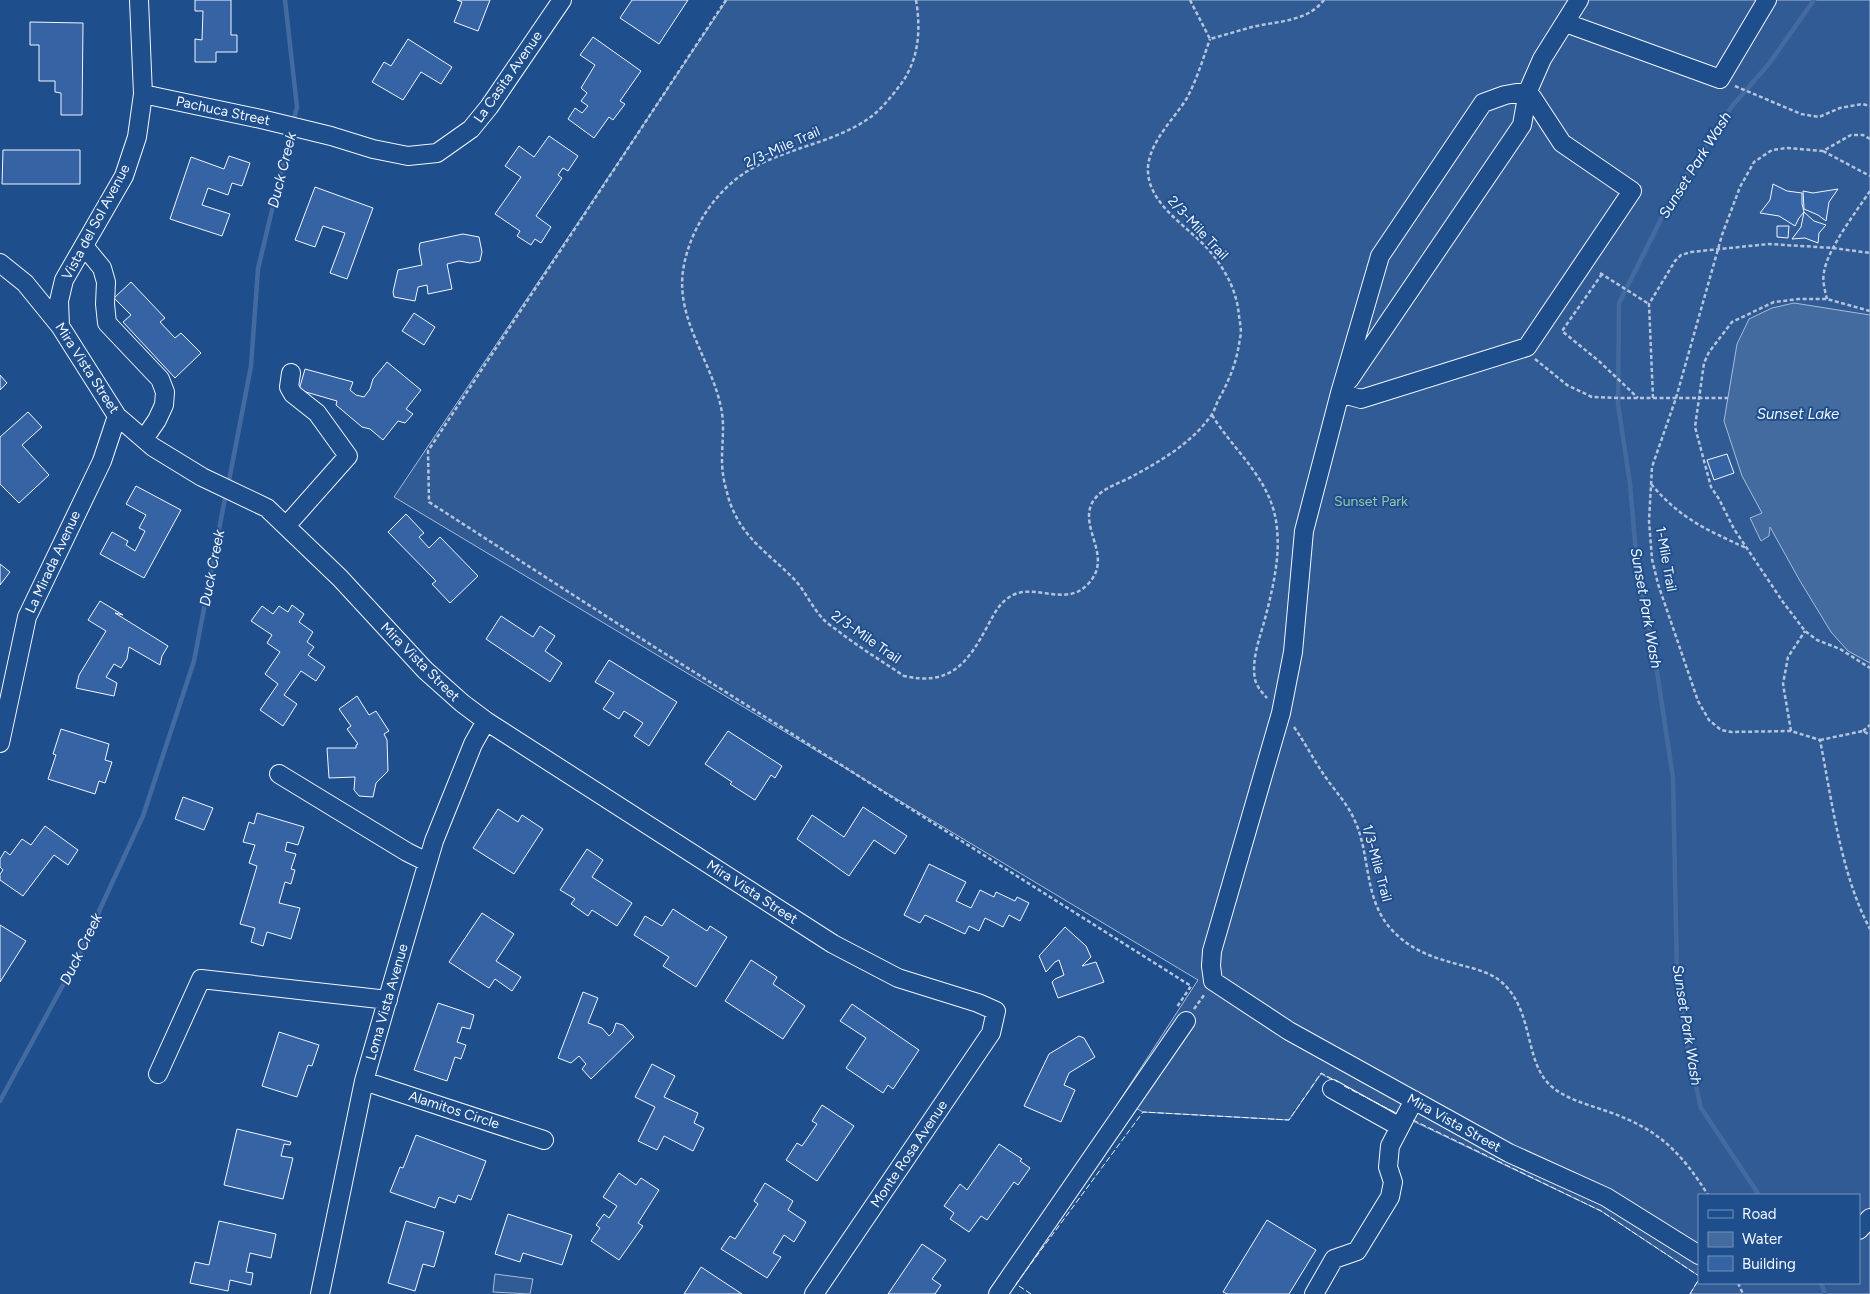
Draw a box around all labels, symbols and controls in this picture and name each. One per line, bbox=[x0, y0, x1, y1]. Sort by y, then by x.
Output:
street label: La Casita Avenue bbox=[470, 28, 546, 126]
street label: Pachuca Street bbox=[174, 93, 272, 129]
water label: Sunset Park Wash bbox=[1655, 108, 1735, 222]
street label: 2/3-Mile Trail bbox=[741, 123, 823, 171]
water label: Duck Creek bbox=[264, 130, 300, 210]
street label: Vista del Sol Avenue bbox=[58, 161, 134, 283]
street label: 2/3-Mile Trail bbox=[1164, 192, 1232, 264]
street label: Mira Vista Street bbox=[51, 319, 123, 417]
water label: Sunset Lake bbox=[1757, 405, 1839, 423]
park label: Sunset Park bbox=[1334, 493, 1408, 510]
street label: La Mirada Avenue bbox=[22, 508, 84, 616]
street label: 1-Mile Trail bbox=[1652, 525, 1680, 593]
water label: Duck Creek bbox=[196, 528, 228, 608]
water label: Sunset Park Wash bbox=[1627, 546, 1665, 670]
street label: 2/3-Mile Trail bbox=[828, 607, 904, 667]
street label: Mira Vista Street bbox=[377, 619, 463, 705]
street label: 1/3-Mile Trail bbox=[1359, 823, 1395, 903]
street label: Mira Vista Street bbox=[703, 856, 801, 928]
water label: Duck Creek bbox=[56, 910, 106, 988]
street label: Loma Vista Avenue bbox=[362, 941, 412, 1062]
water label: Sunset Park Wash bbox=[1669, 963, 1705, 1087]
street label: Alamitos Circle bbox=[406, 1087, 502, 1133]
street label: Mira Vista Street bbox=[1404, 1090, 1504, 1156]
street label: Monte Rosa Avenue bbox=[867, 1097, 951, 1211]
legend bbox=[1698, 1194, 1860, 1284]
text: Road bbox=[1742, 1205, 1777, 1223]
text: Water bbox=[1742, 1230, 1782, 1248]
text: Building bbox=[1742, 1255, 1796, 1273]

